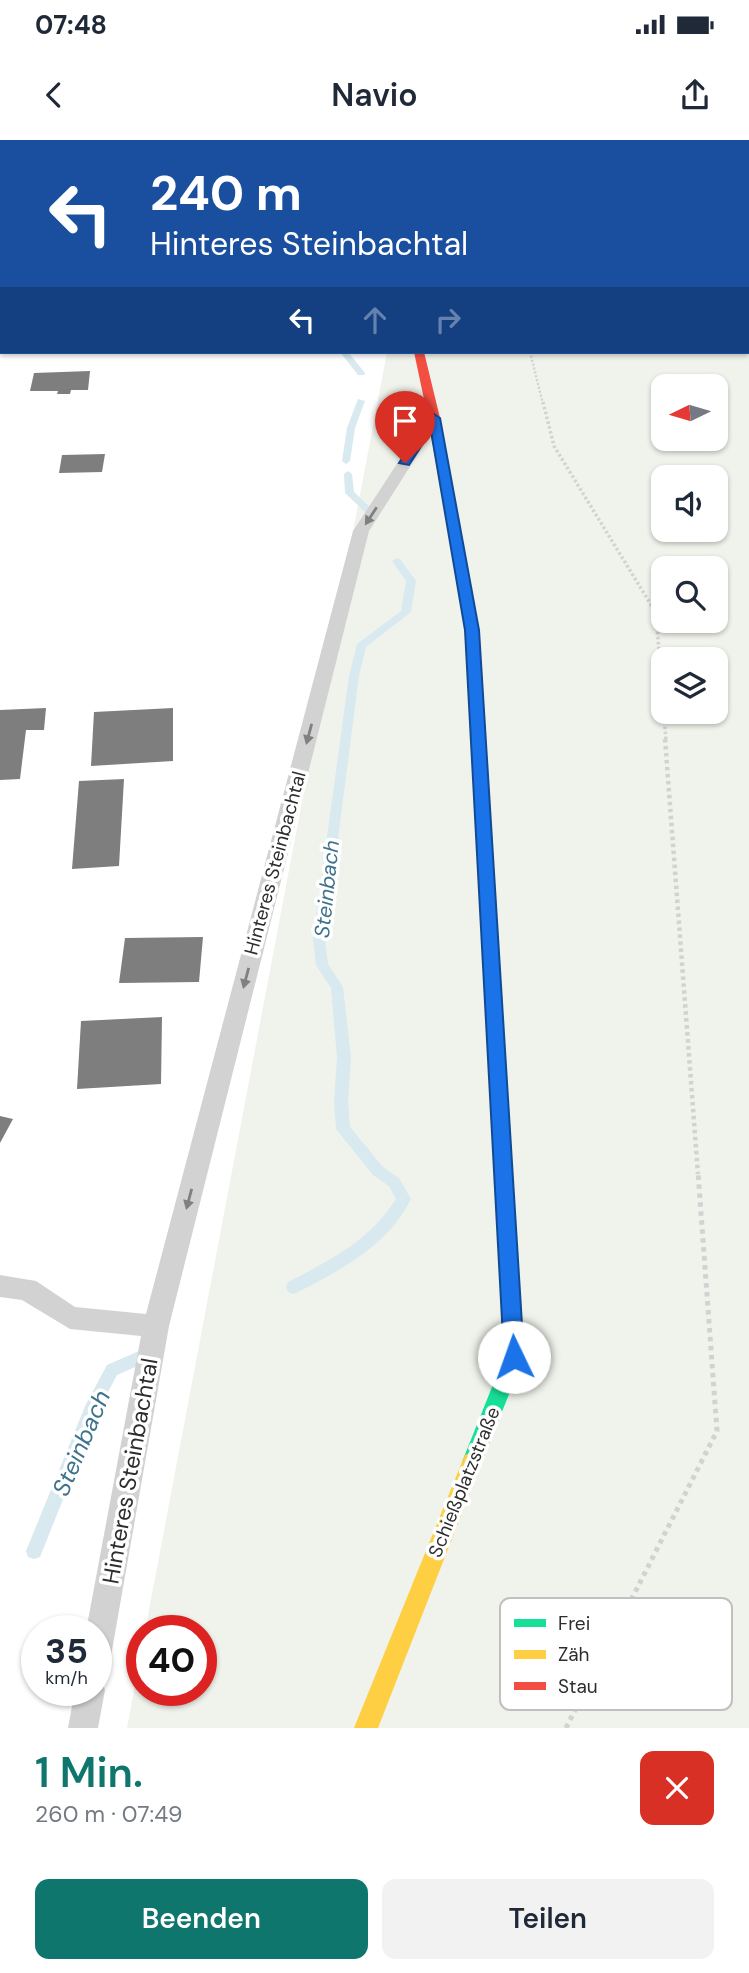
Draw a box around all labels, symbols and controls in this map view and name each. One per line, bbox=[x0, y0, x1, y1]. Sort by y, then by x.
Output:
text: 07:48 bbox=[35, 8, 107, 42]
text: Navio bbox=[331, 74, 418, 116]
icon: back bbox=[35, 76, 73, 114]
icon: share bbox=[676, 76, 714, 114]
text: 240 m bbox=[150, 161, 302, 225]
icon: left bbox=[35, 168, 126, 259]
text: Hinteres Steinbachtal bbox=[150, 223, 468, 265]
icon: left bbox=[283, 301, 321, 339]
icon: ahead bbox=[356, 301, 394, 339]
icon: right bbox=[429, 301, 467, 339]
north arrow bbox=[651, 374, 728, 452]
map controls bbox=[651, 374, 728, 724]
pin bbox=[375, 391, 435, 463]
icon: arrive bbox=[386, 402, 424, 440]
button: sound bbox=[651, 465, 728, 542]
one-way arrow bbox=[364, 507, 377, 526]
button: search bbox=[651, 556, 728, 633]
button: layers bbox=[651, 647, 728, 724]
one-way arrow bbox=[303, 723, 314, 745]
street label: Hinteres Steinbachtal bbox=[238, 769, 312, 957]
water label: Steinbach bbox=[308, 839, 346, 939]
one-way arrow bbox=[240, 967, 251, 989]
one-way arrow bbox=[183, 1188, 194, 1210]
position arrow bbox=[477, 1320, 551, 1394]
street label: Hinteres Steinbachtal bbox=[95, 1356, 165, 1586]
water label: Steinbach bbox=[45, 1385, 117, 1501]
street label: Schießplatzstraße bbox=[422, 1403, 506, 1561]
legend bbox=[500, 1598, 732, 1710]
text: Frei bbox=[558, 1611, 590, 1636]
speed limit sign: 40 bbox=[126, 1615, 217, 1706]
text: 35 bbox=[45, 1628, 88, 1674]
text: Zäh bbox=[558, 1642, 590, 1667]
text: km/h bbox=[45, 1666, 88, 1690]
text: Stau bbox=[558, 1674, 598, 1699]
text: 1 Min. bbox=[35, 1745, 143, 1800]
button: close bbox=[640, 1751, 714, 1825]
text: 260 m · 07:49 bbox=[35, 1799, 183, 1829]
button: Beenden bbox=[35, 1879, 368, 1959]
button: Teilen bbox=[382, 1879, 714, 1959]

